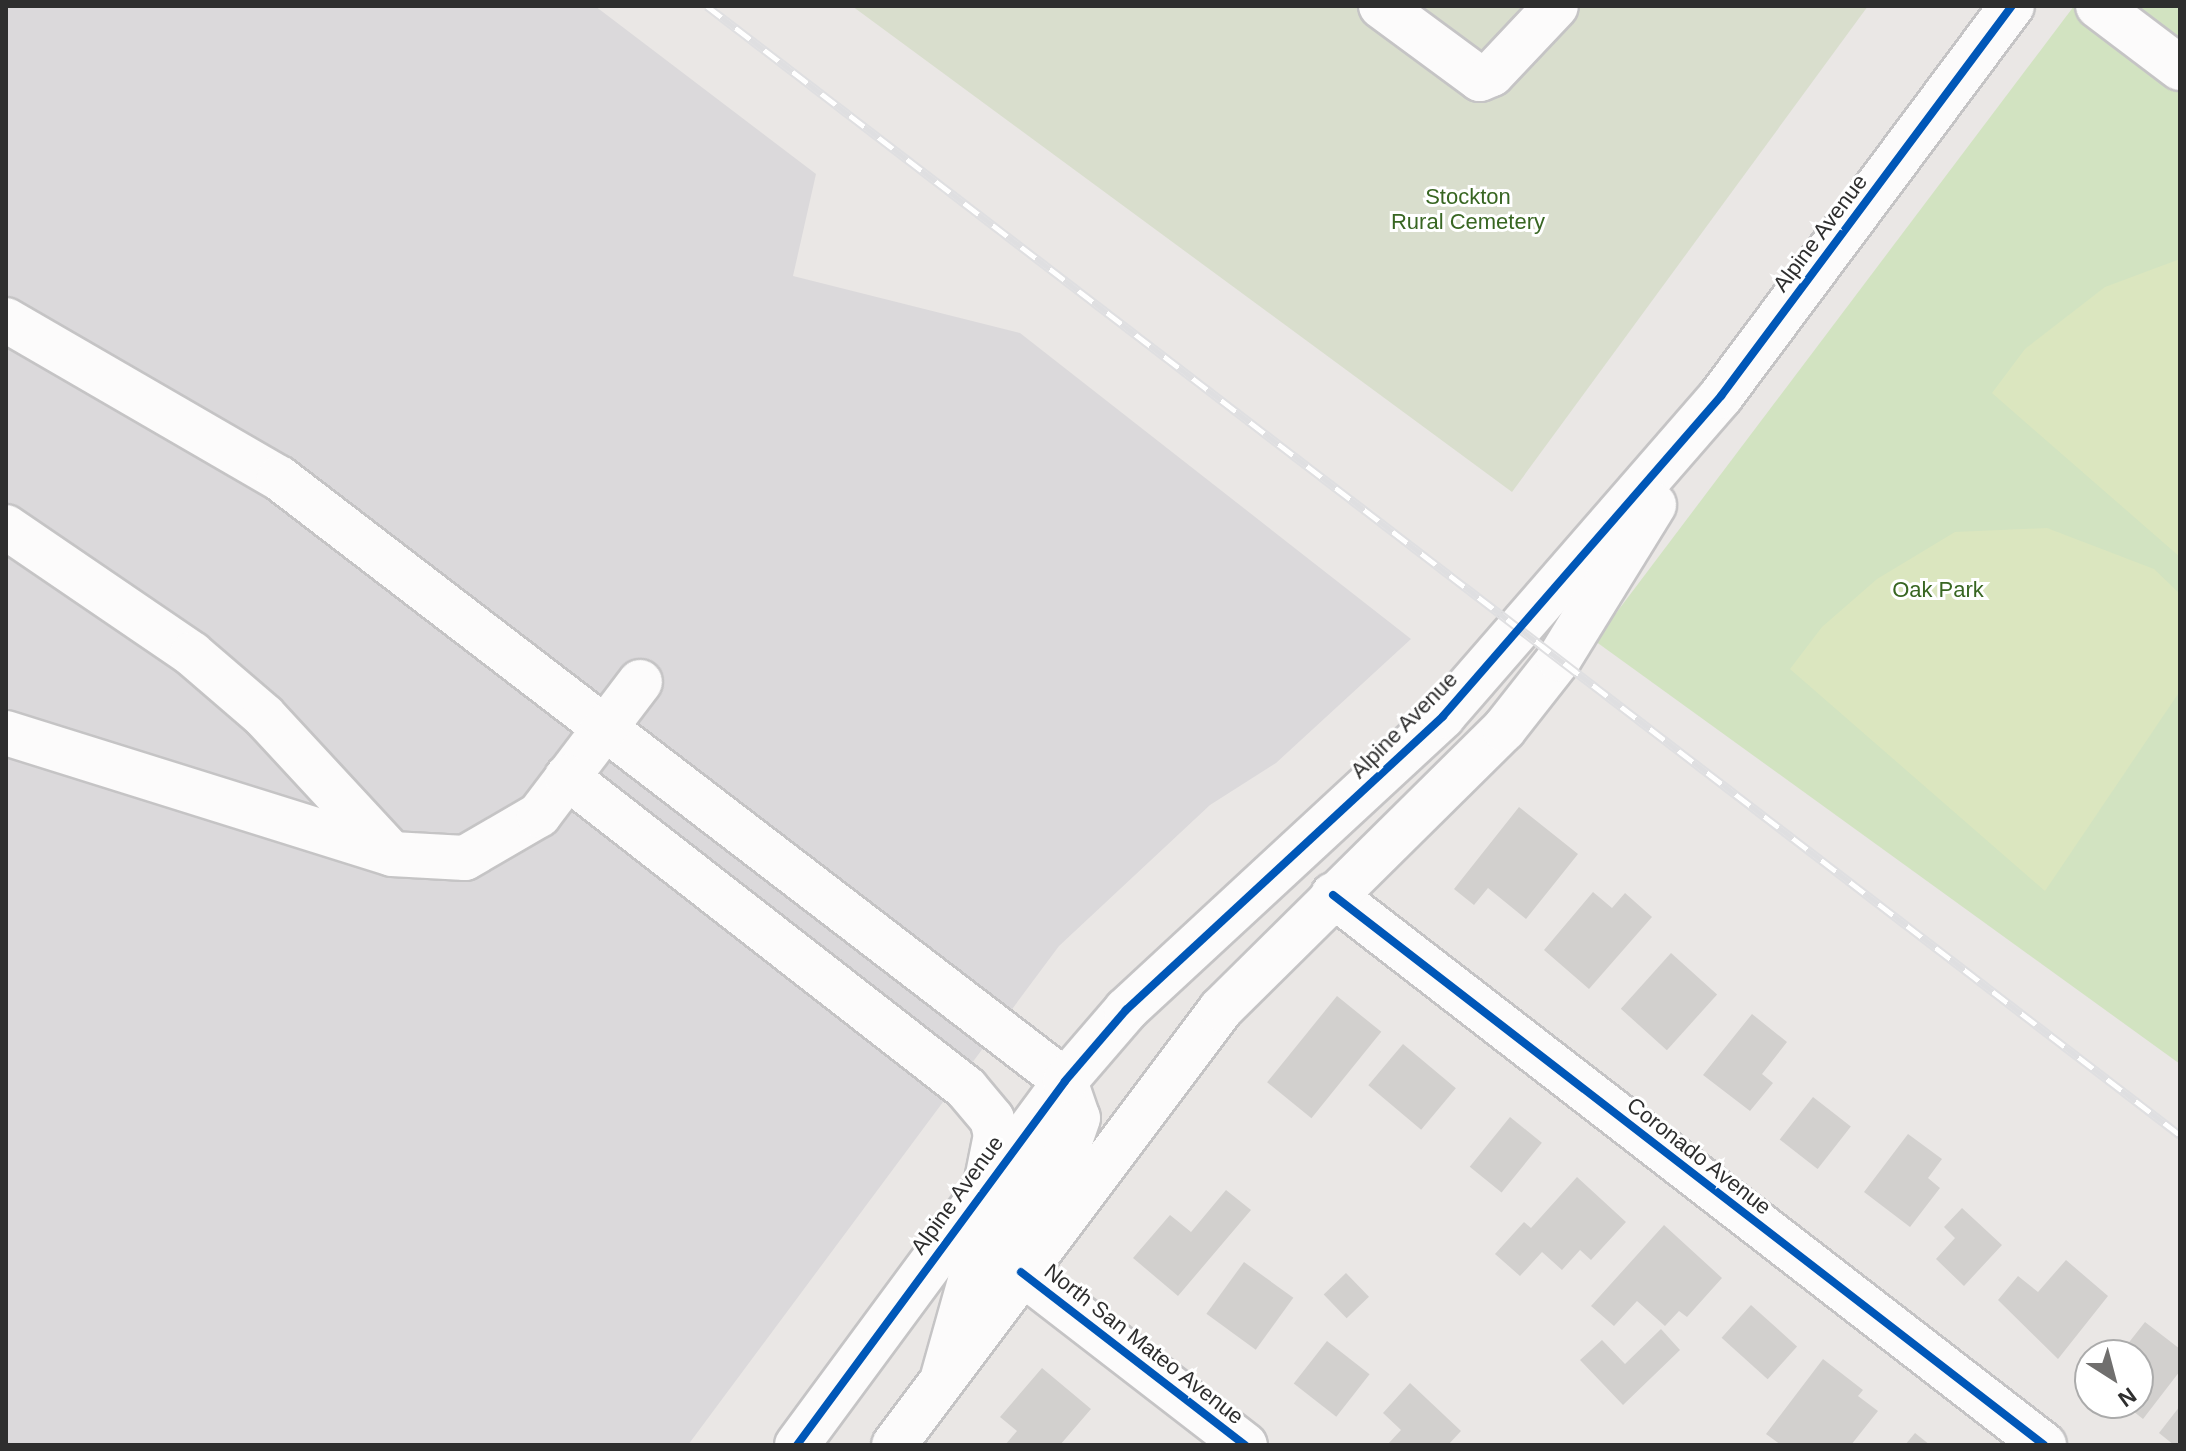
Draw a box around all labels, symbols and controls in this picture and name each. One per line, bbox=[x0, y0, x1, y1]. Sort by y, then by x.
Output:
street label: Alpine Avenue bbox=[1767, 169, 1873, 297]
park label: Stockton Rural Cemetery bbox=[1391, 183, 1545, 234]
park label: Oak Park bbox=[1892, 577, 1984, 603]
street label: Alpine Avenue bbox=[1345, 666, 1463, 784]
street label: Coronado Avenue bbox=[1621, 1091, 1777, 1221]
street label: Alpine Avenue bbox=[905, 1130, 1009, 1260]
street label: North San Mateo Avenue bbox=[1039, 1258, 1249, 1430]
north arrow bbox=[2074, 1339, 2154, 1419]
text: N bbox=[2113, 1382, 2141, 1412]

